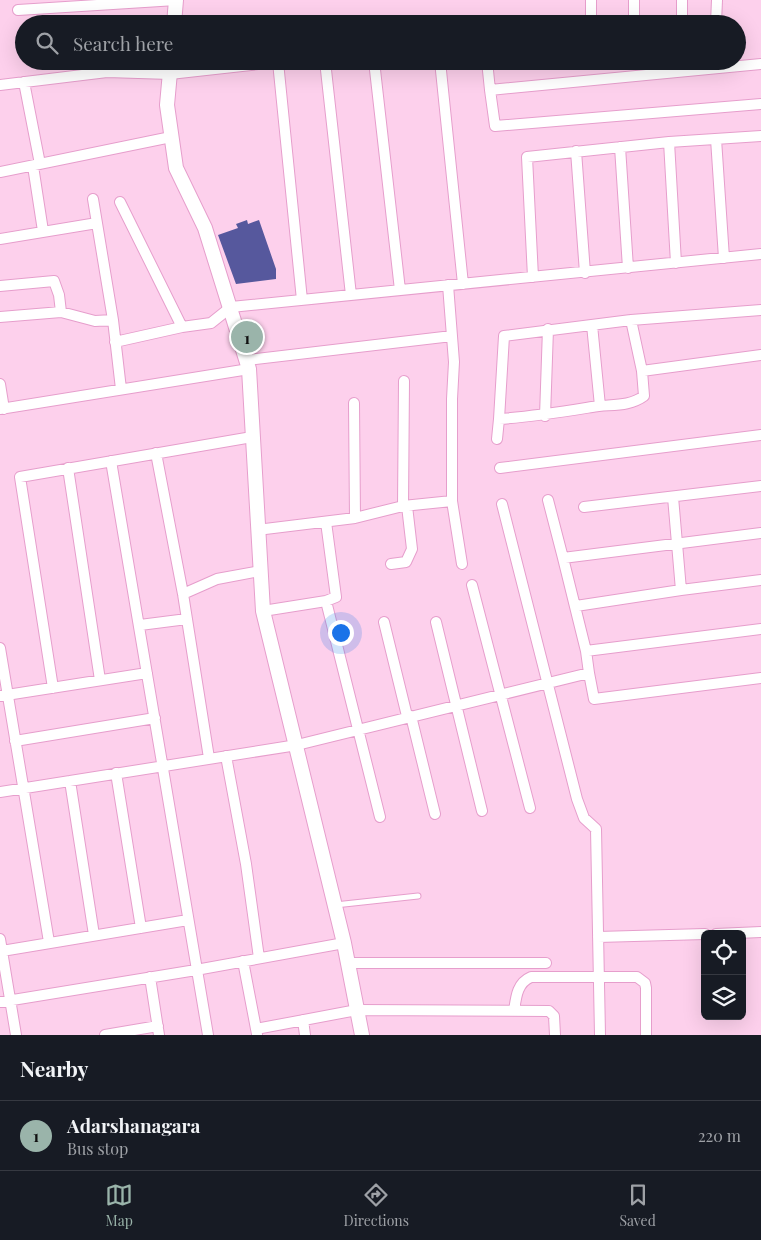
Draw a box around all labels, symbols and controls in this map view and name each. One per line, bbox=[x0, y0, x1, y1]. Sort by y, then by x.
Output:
search box bbox=[15, 15, 746, 70]
icon: search bbox=[33, 29, 61, 57]
text: Search here bbox=[73, 30, 173, 56]
pin: 1 bbox=[231, 318, 263, 356]
your location bbox=[328, 620, 354, 646]
map controls bbox=[701, 930, 746, 1020]
button: locate bbox=[701, 930, 746, 975]
button: layers bbox=[701, 975, 746, 1020]
text: Nearby bbox=[20, 1054, 89, 1082]
text: Adarshanagara bbox=[67, 1112, 200, 1138]
text: 1 bbox=[33, 1125, 39, 1146]
text: 220 m bbox=[698, 1125, 741, 1146]
text: Bus stop bbox=[67, 1138, 128, 1159]
tab: Map bbox=[105, 1181, 133, 1230]
tab: Directions bbox=[344, 1181, 409, 1230]
tab: Saved bbox=[619, 1181, 656, 1230]

